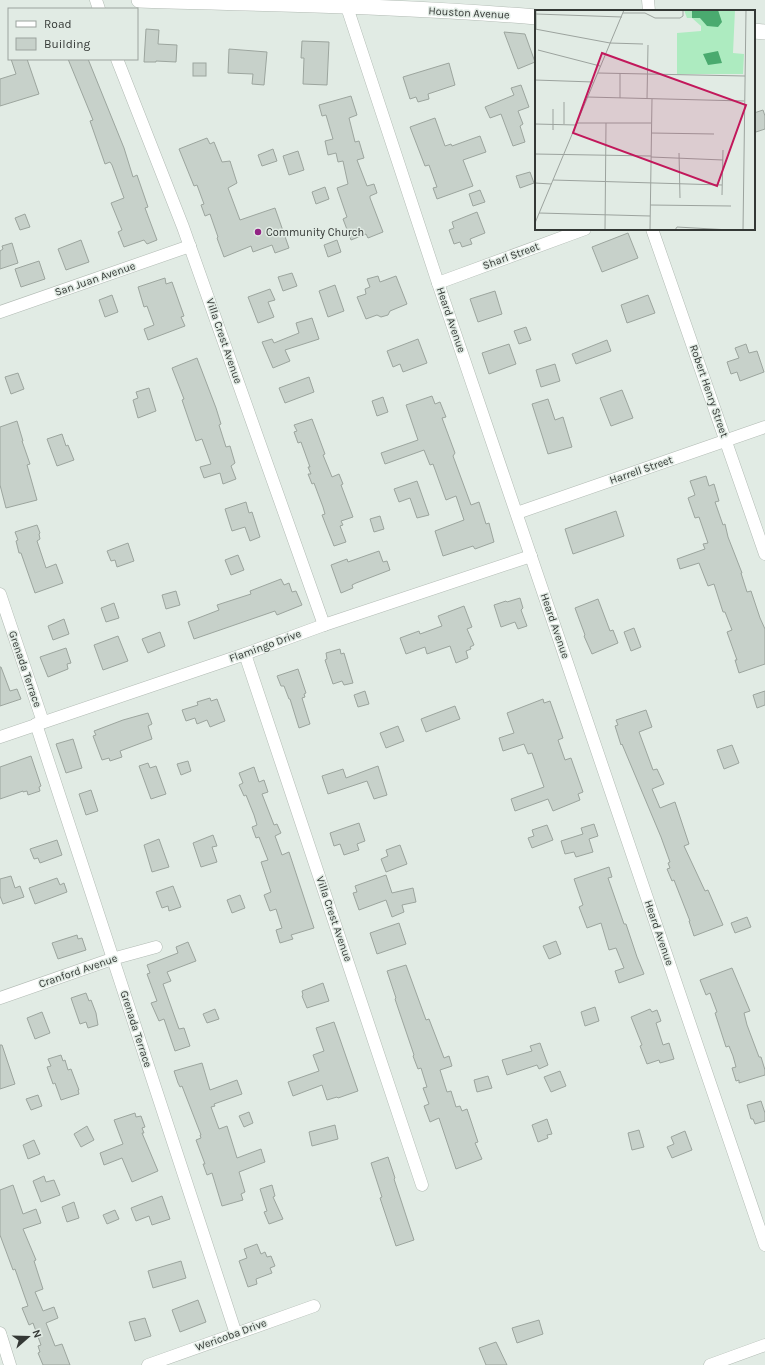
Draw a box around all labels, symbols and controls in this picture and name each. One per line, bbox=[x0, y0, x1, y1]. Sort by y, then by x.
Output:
street label: Houston Avenue bbox=[428, 4, 510, 22]
legend bbox=[8, 8, 138, 60]
inset map bbox=[535, 10, 755, 230]
text: Road bbox=[44, 17, 72, 31]
text: Building bbox=[44, 37, 91, 51]
place label: Community Church bbox=[266, 226, 364, 239]
marker: Community Church bbox=[253, 227, 263, 237]
street label: Sharl Street bbox=[481, 240, 541, 272]
street label: San Juan Avenue bbox=[53, 259, 137, 299]
street label: Heard Avenue bbox=[434, 286, 468, 355]
street label: Villa Crest Avenue bbox=[203, 297, 245, 386]
street label: Robert Henry Street bbox=[687, 343, 731, 439]
street label: Harrell Street bbox=[608, 453, 674, 487]
street label: Heard Avenue bbox=[538, 592, 572, 661]
street label: Flamingo Drive bbox=[227, 627, 303, 665]
street label: Grenada Terrace bbox=[6, 629, 44, 709]
street label: Villa Crest Avenue bbox=[313, 875, 355, 964]
street label: Heard Avenue bbox=[642, 899, 676, 968]
street label: Cranford Avenue bbox=[37, 951, 119, 991]
street label: Grenada Terrace bbox=[117, 989, 155, 1069]
street label: Wericoba Drive bbox=[194, 1316, 269, 1354]
north arrow bbox=[8, 1317, 48, 1357]
text: N bbox=[29, 1328, 44, 1340]

